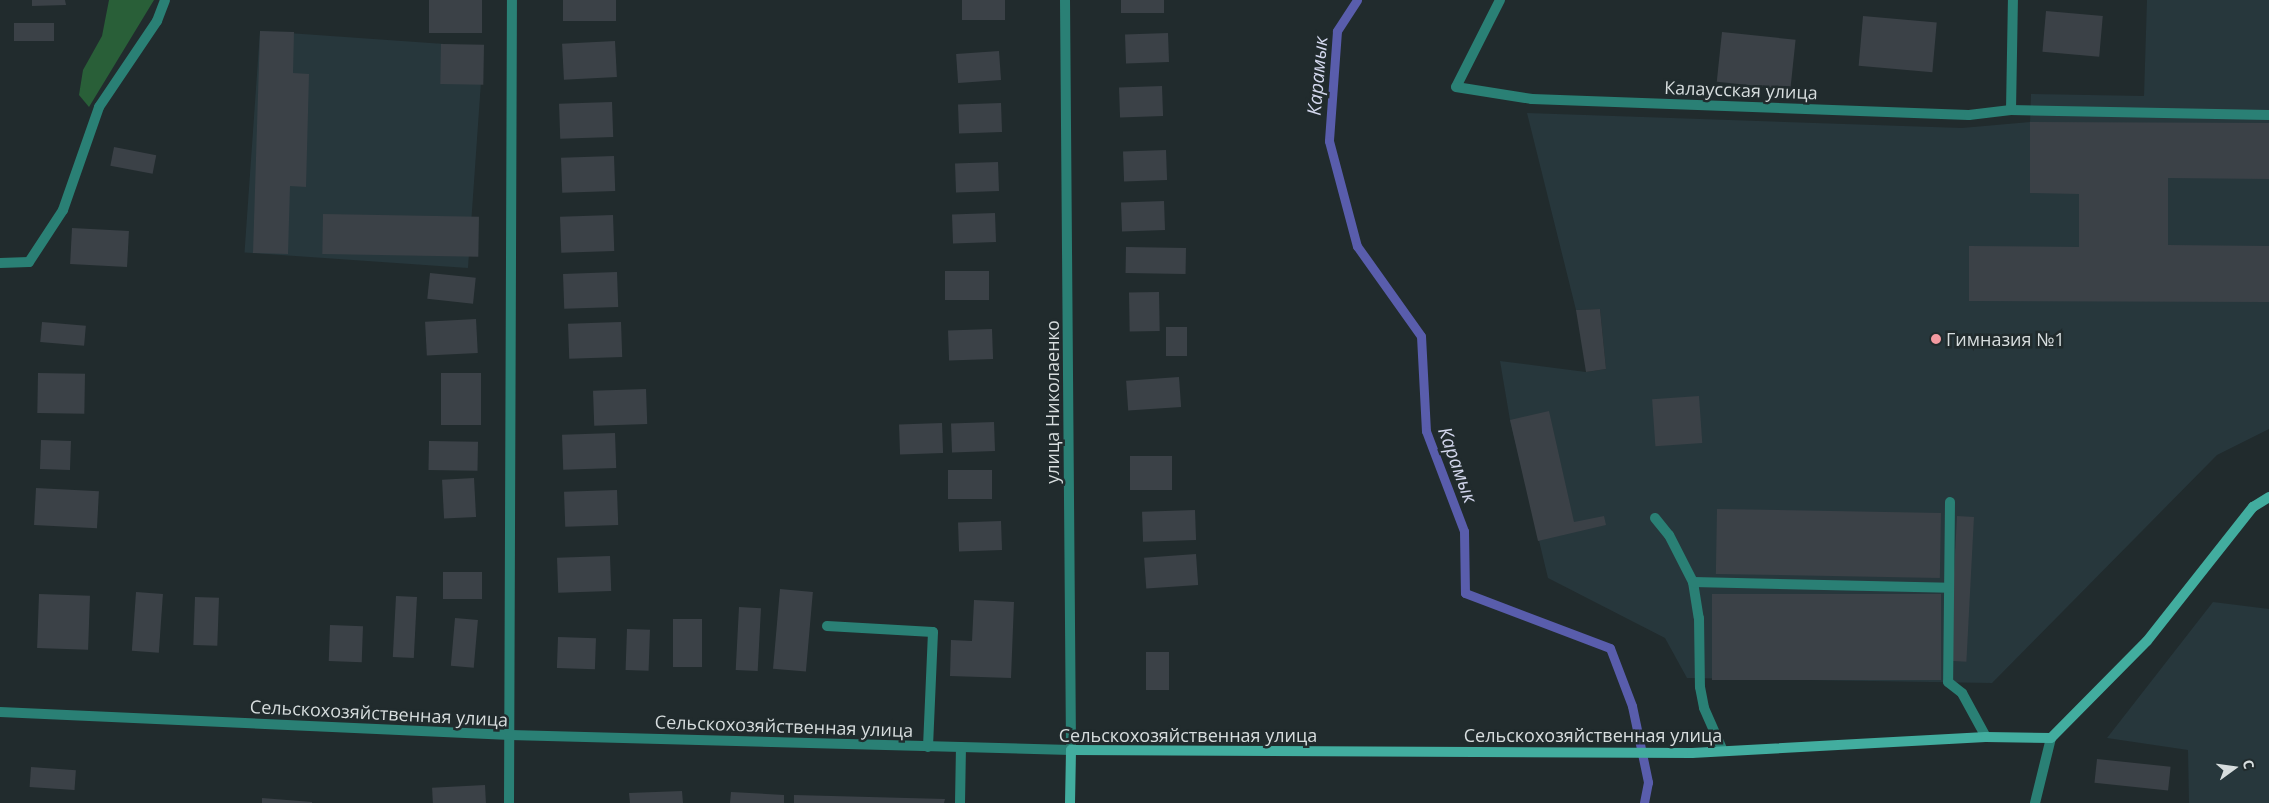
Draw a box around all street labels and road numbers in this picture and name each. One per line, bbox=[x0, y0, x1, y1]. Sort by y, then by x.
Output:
street label: Калаусская улица bbox=[1664, 77, 1818, 103]
street label: улица Николаенко bbox=[1041, 320, 1063, 484]
street label: Сельскохозяйственная улица bbox=[249, 695, 509, 731]
street label: Сельскохозяйственная улица bbox=[654, 711, 914, 741]
street label: Сельскохозяйственная улица bbox=[1059, 724, 1317, 746]
street label: Сельскохозяйственная улица bbox=[1464, 724, 1722, 746]

